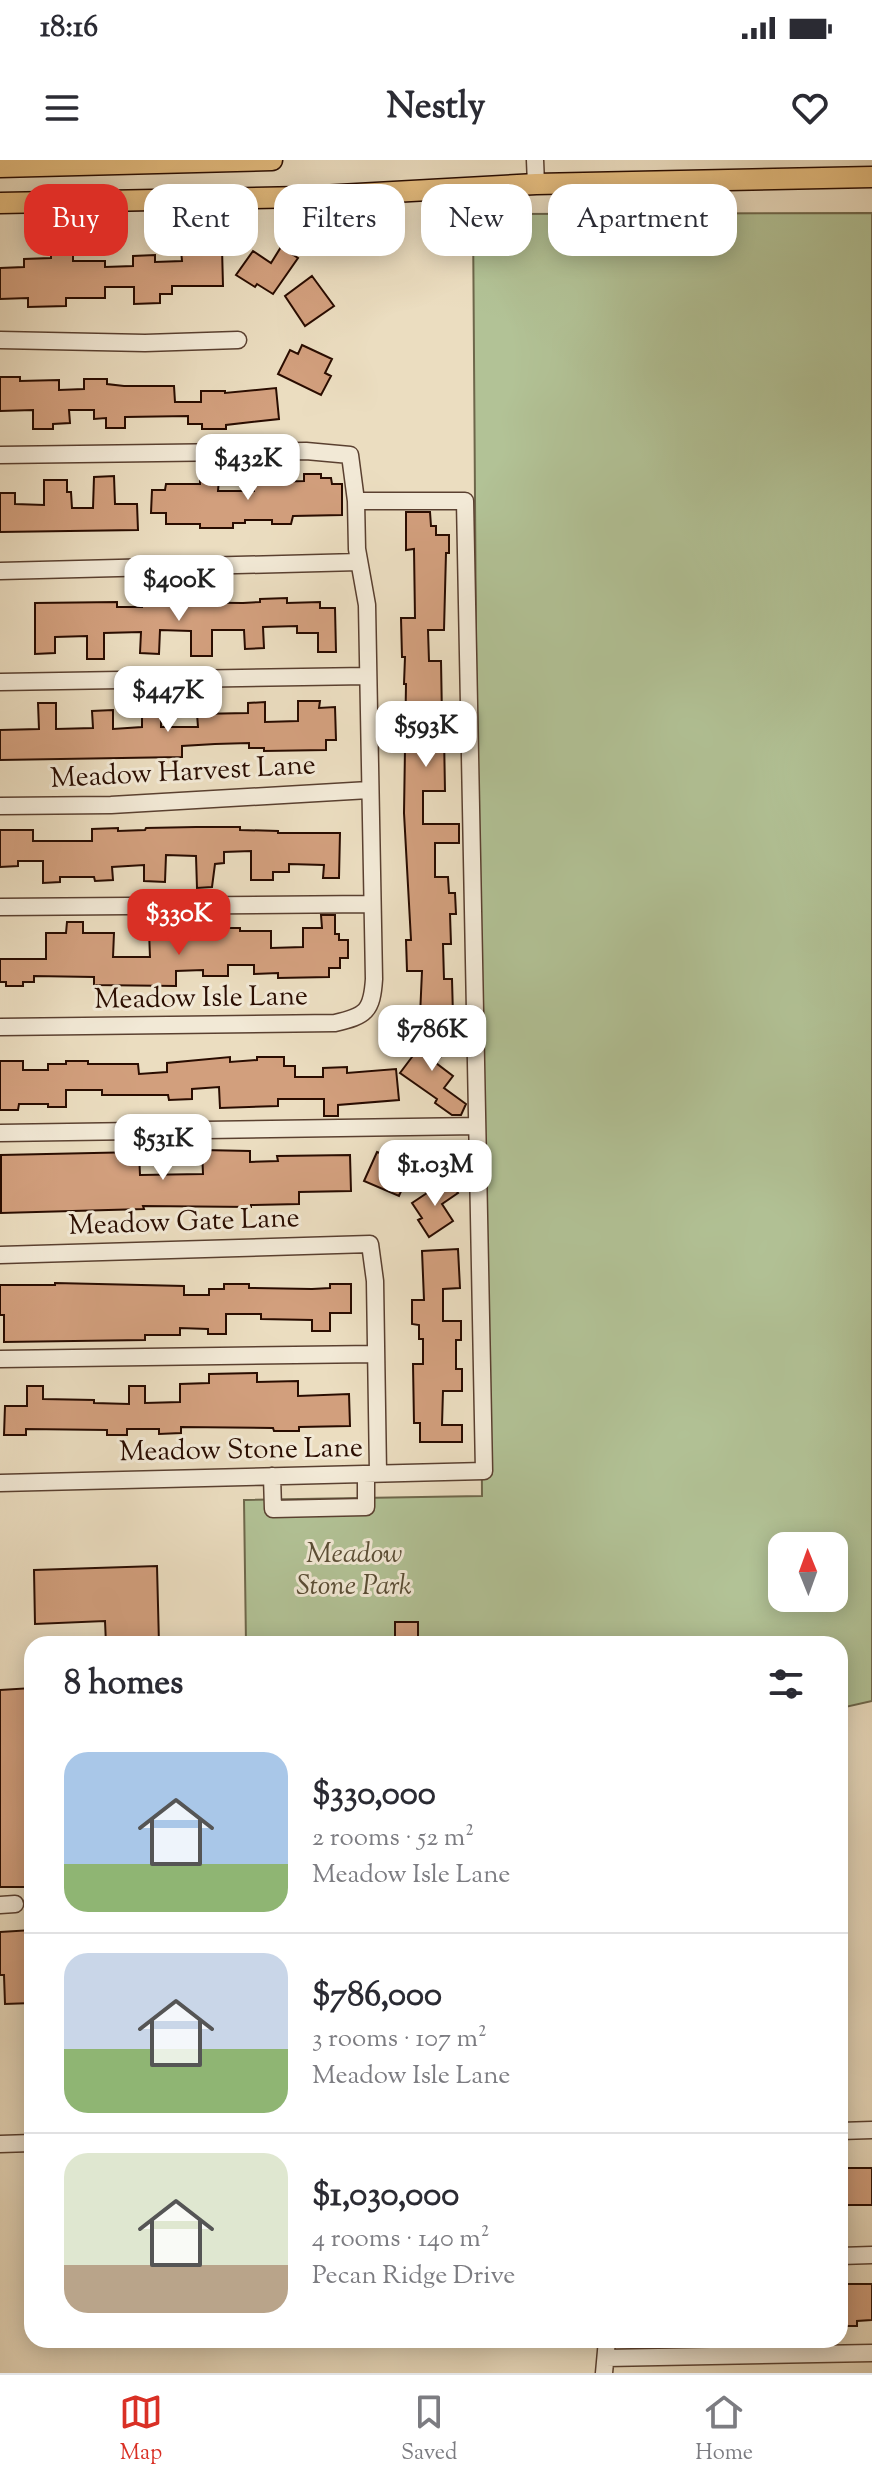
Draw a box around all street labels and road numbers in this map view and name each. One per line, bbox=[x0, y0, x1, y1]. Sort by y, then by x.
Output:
street label: Meadow Harvest Lane bbox=[49, 746, 317, 800]
street label: Meadow Isle Lane bbox=[94, 977, 308, 1021]
street label: Meadow Gate Lane bbox=[68, 1199, 300, 1247]
street label: Meadow Stone Lane bbox=[119, 1429, 363, 1473]

